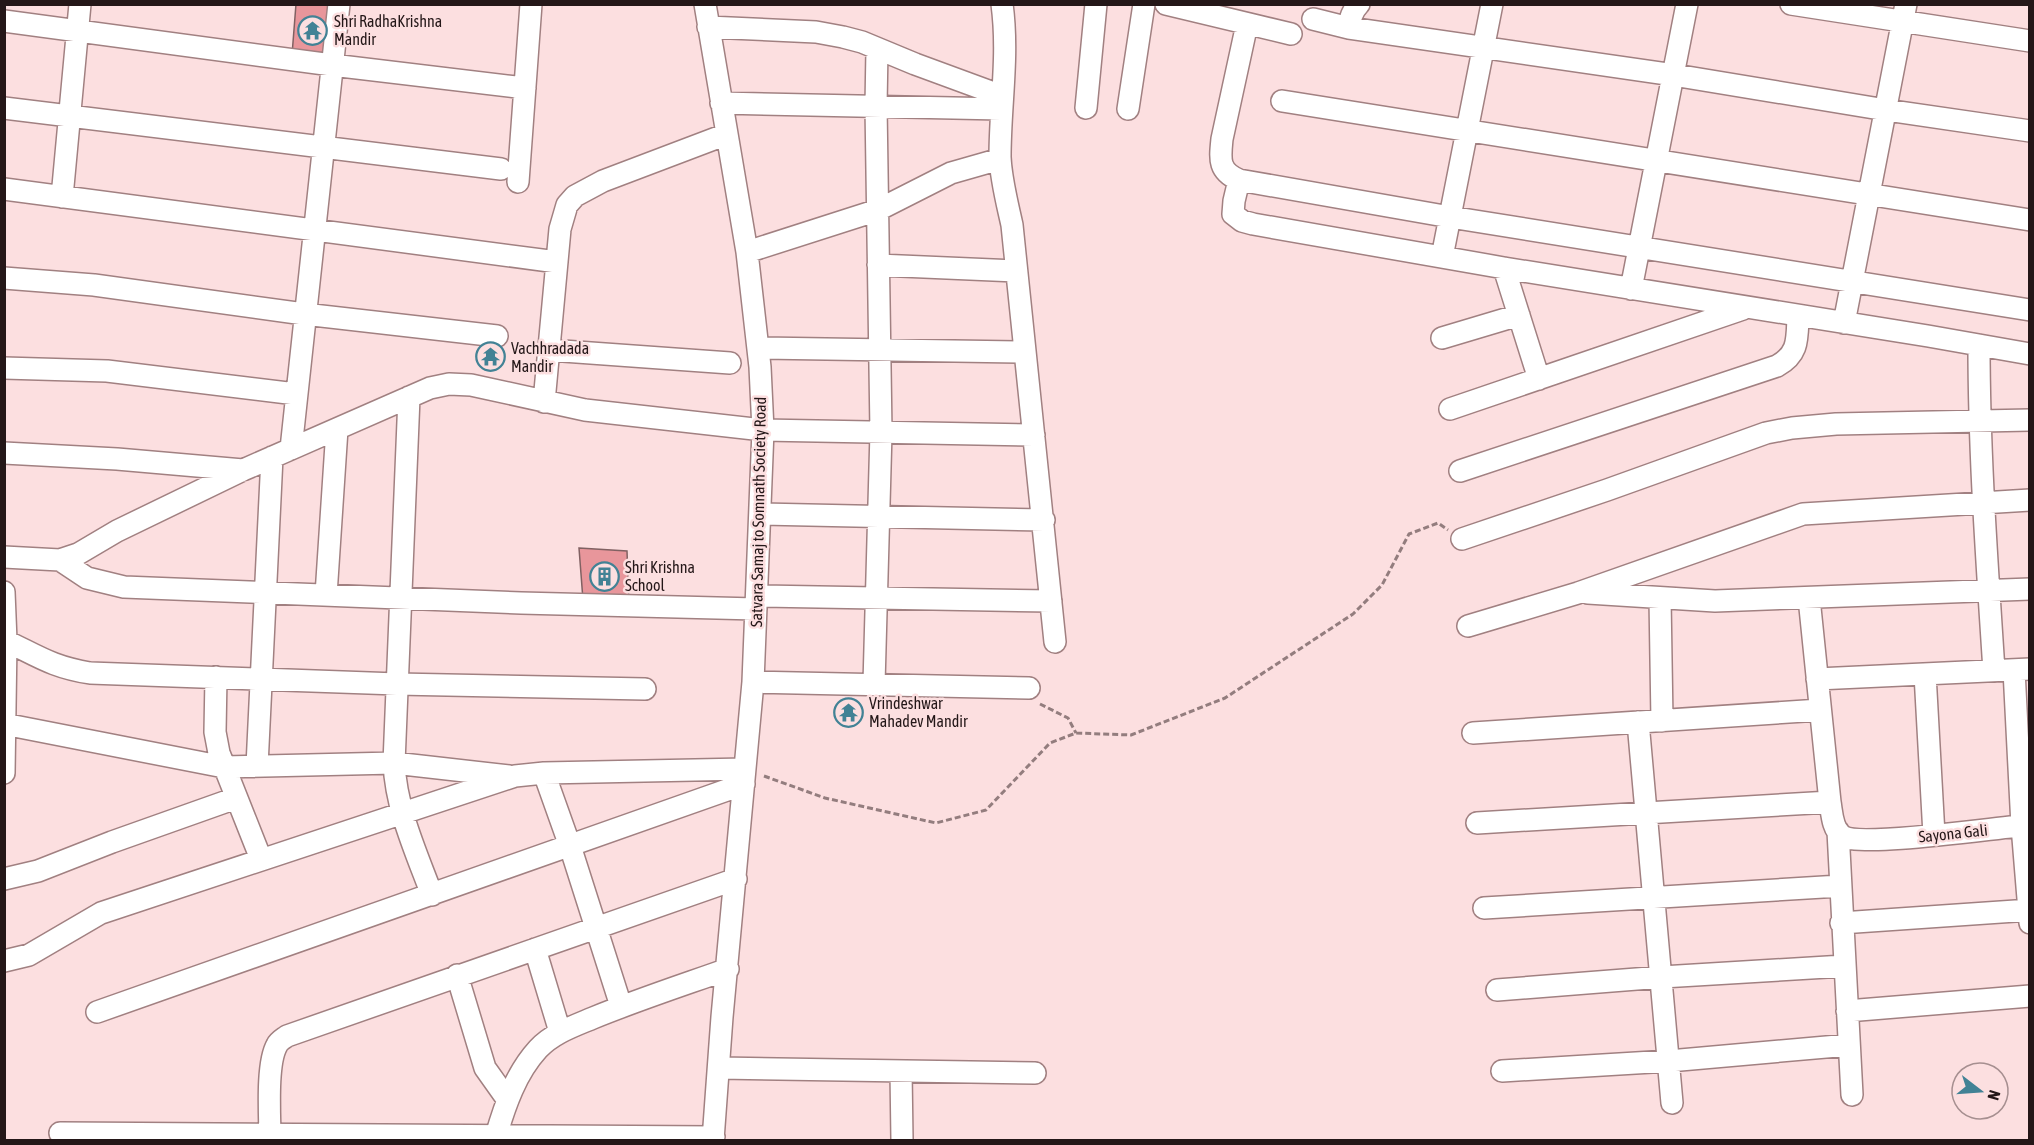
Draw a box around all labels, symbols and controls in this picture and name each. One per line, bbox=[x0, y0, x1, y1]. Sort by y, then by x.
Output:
place label: Shri RadhaKrishna Mandir bbox=[334, 12, 442, 48]
temple icon: Shri RadhaKrishna Mandir bbox=[297, 14, 329, 46]
place label: Vachhradada Mandir bbox=[511, 339, 589, 375]
temple icon: Vachhradada Mandir bbox=[474, 341, 506, 373]
street label: Satvara Samaj to Somnath Society Road bbox=[747, 397, 770, 627]
place label: Shri Krishna School bbox=[625, 558, 695, 594]
building icon: Shri Krishna School bbox=[588, 560, 620, 592]
place label: Vrindeshwar Mahadev Mandir bbox=[869, 694, 968, 730]
temple icon: Vrindeshwar Mahadev Mandir bbox=[832, 696, 864, 728]
street label: Sayona Gali bbox=[1918, 820, 1989, 847]
north arrow bbox=[1950, 1061, 2010, 1121]
text: N bbox=[1984, 1088, 2004, 1103]

